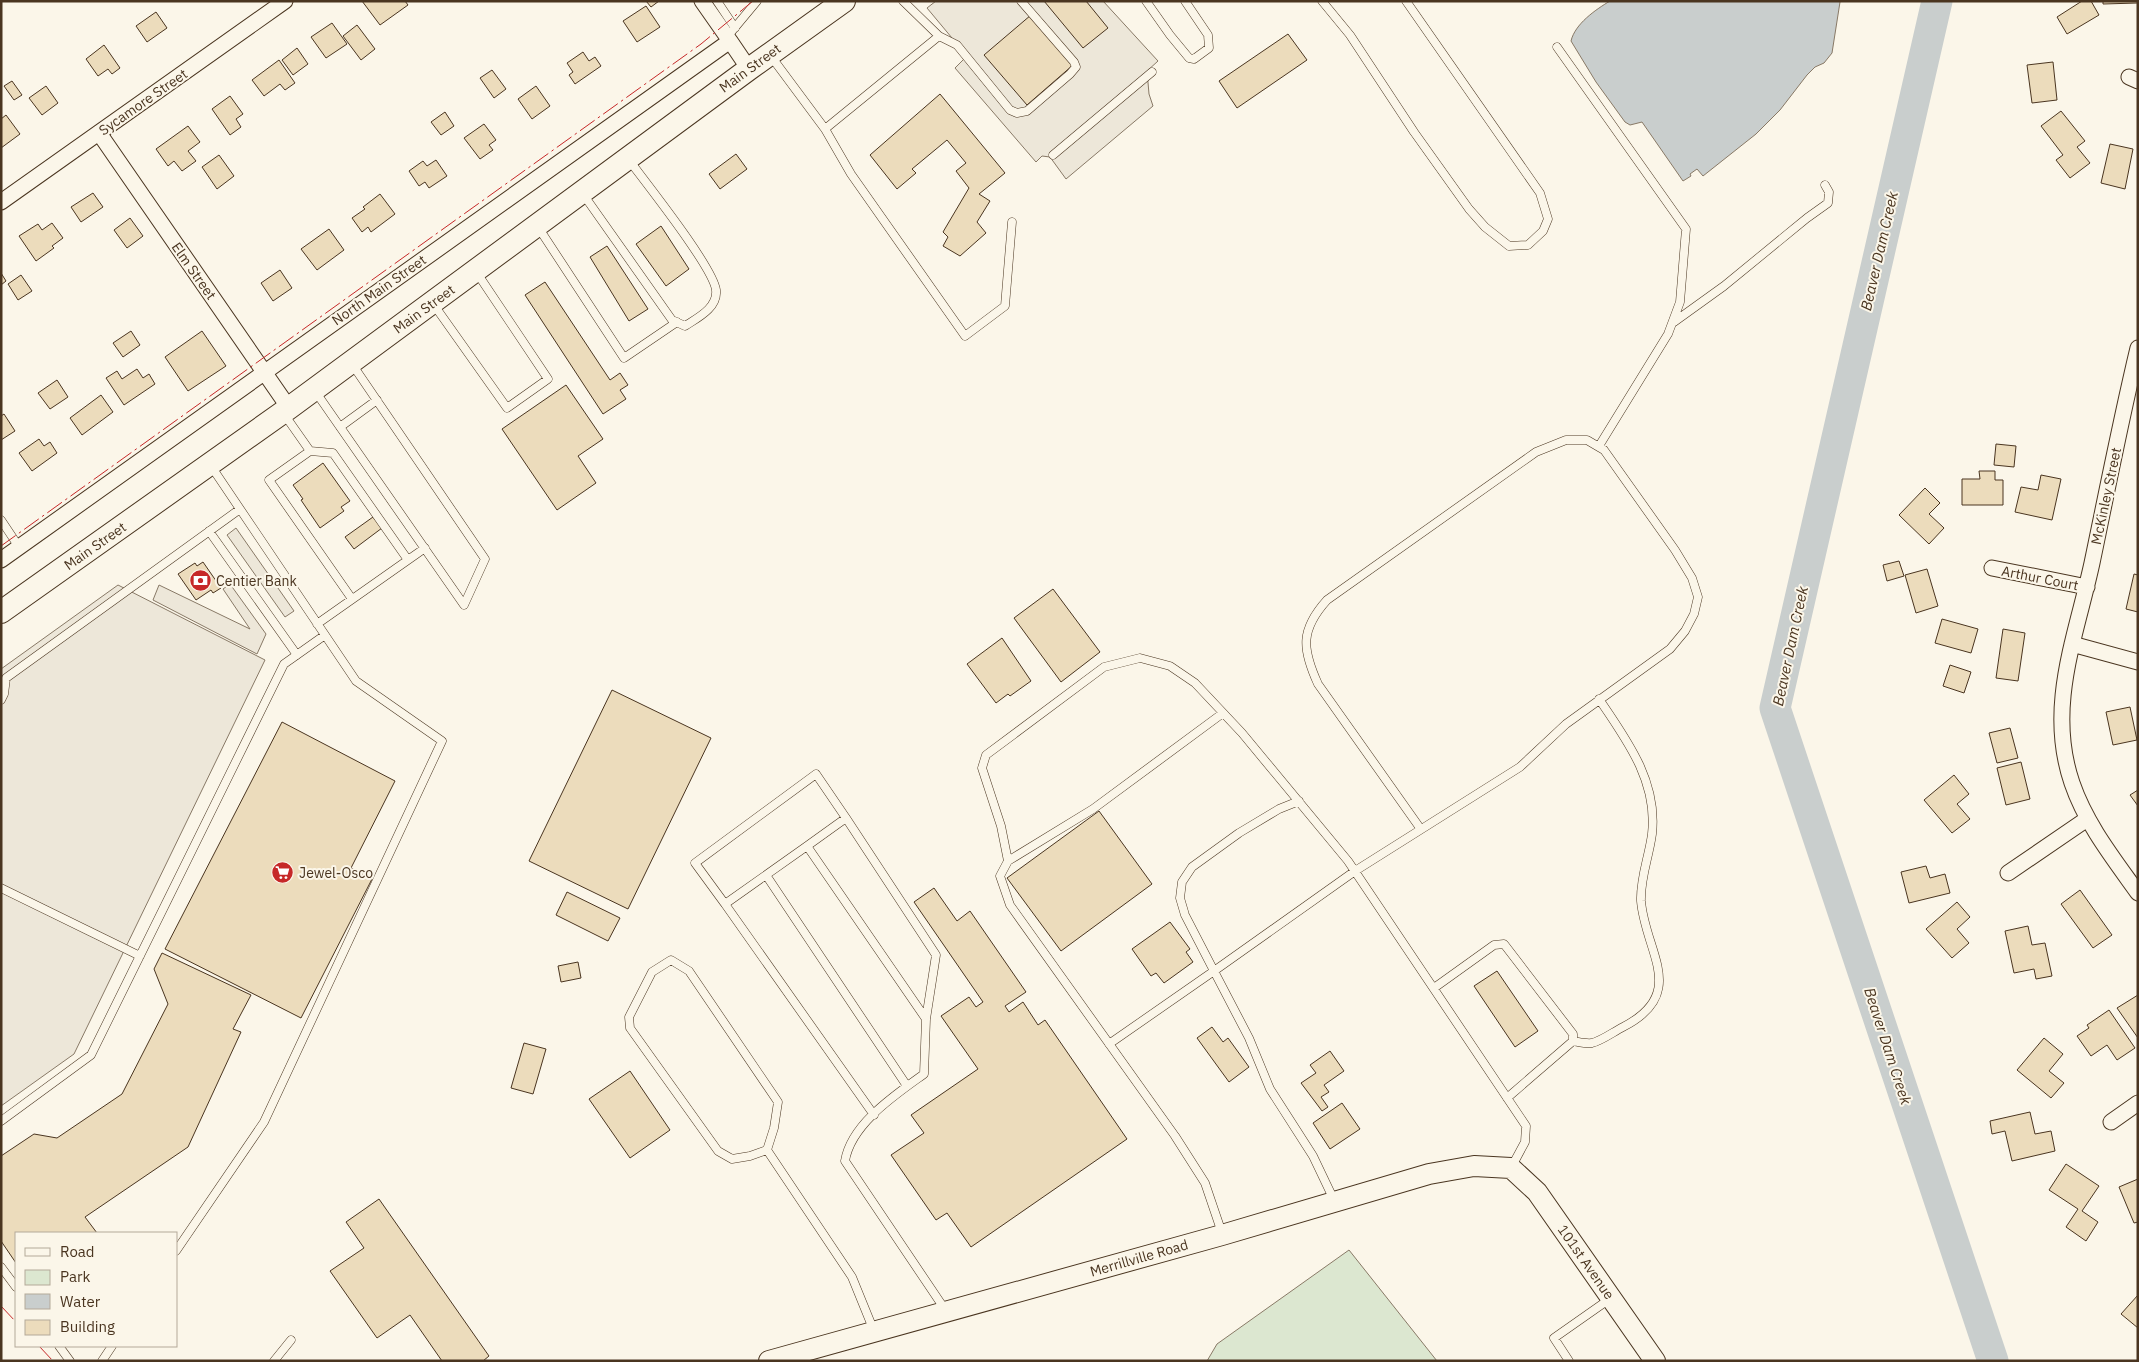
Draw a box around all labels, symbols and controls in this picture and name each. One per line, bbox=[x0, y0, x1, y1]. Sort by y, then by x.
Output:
street label: Main Street bbox=[716, 40, 784, 96]
street label: Sycamore Street bbox=[95, 65, 191, 139]
water label: Beaver Dam Creek bbox=[1856, 189, 1902, 312]
street label: Elm Street bbox=[168, 239, 220, 303]
street label: North Main Street bbox=[329, 251, 429, 329]
street label: Main Street bbox=[390, 281, 458, 337]
street label: McKinley Street bbox=[2087, 446, 2125, 546]
street label: Main Street bbox=[60, 518, 130, 574]
street label: Arthur Court bbox=[2000, 562, 2080, 594]
bank icon: Centier Bank bbox=[188, 569, 212, 593]
place label: Centier Bank bbox=[216, 572, 297, 590]
water label: Beaver Dam Creek bbox=[1768, 584, 1812, 708]
supermarket icon: Jewel-Osco bbox=[271, 861, 295, 885]
place label: Jewel-Osco bbox=[299, 864, 373, 882]
water label: Beaver Dam Creek bbox=[1860, 985, 1916, 1107]
street label: 101st Avenue bbox=[1554, 1221, 1618, 1303]
legend bbox=[15, 1232, 178, 1347]
street label: Merrillville Road bbox=[1088, 1235, 1190, 1281]
text: Road bbox=[60, 1242, 95, 1261]
text: Park bbox=[60, 1267, 90, 1286]
text: Water bbox=[60, 1292, 101, 1311]
text: Building bbox=[60, 1317, 115, 1336]

